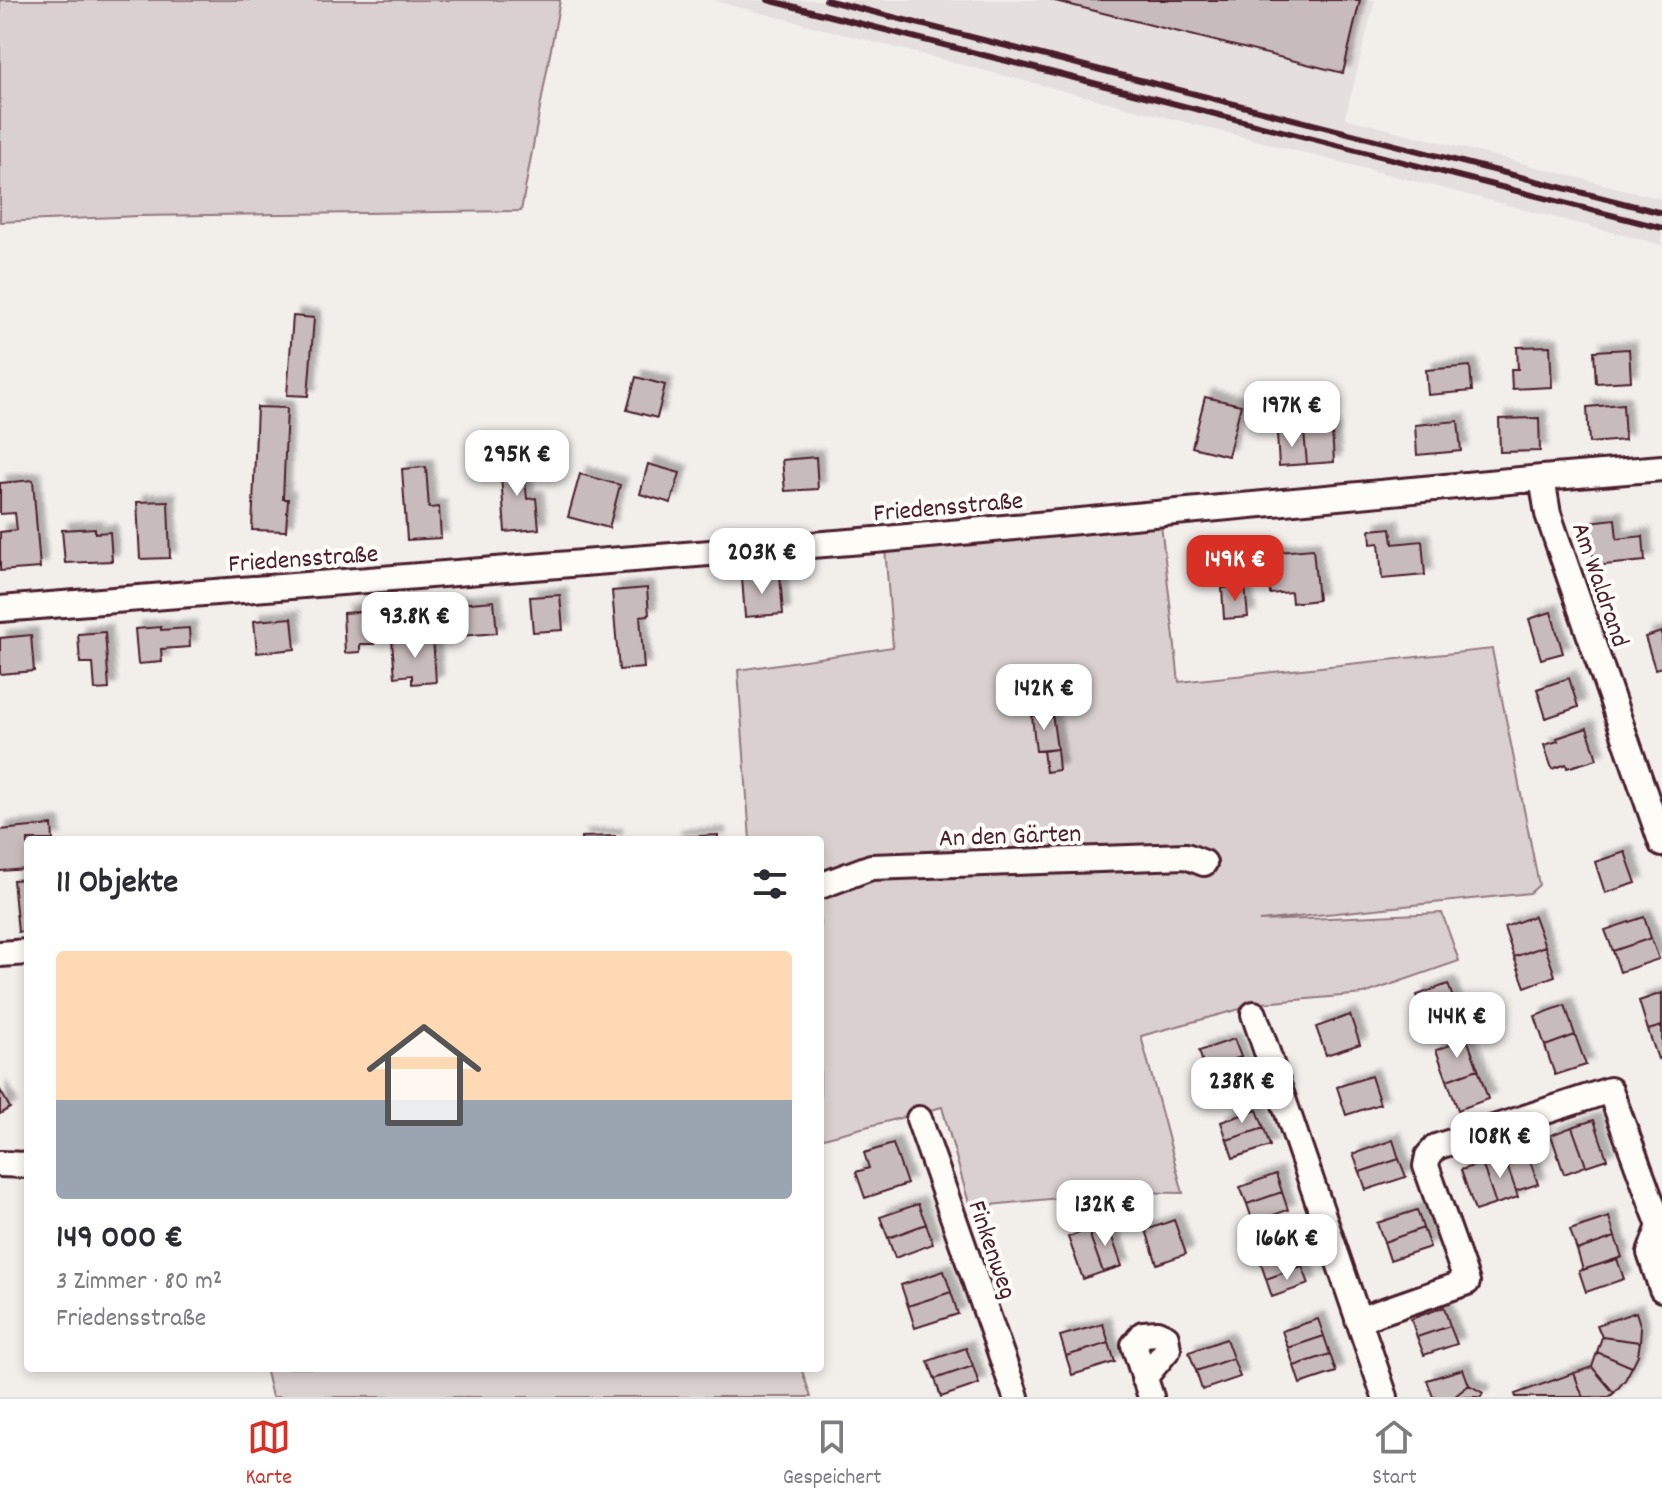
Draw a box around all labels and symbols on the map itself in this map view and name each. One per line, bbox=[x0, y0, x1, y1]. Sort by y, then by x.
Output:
pin: 197K € bbox=[1227, 381, 1357, 449]
pin: 295K € bbox=[452, 430, 582, 498]
street label: Friedensstraße bbox=[872, 484, 1025, 533]
street label: Am Waldrand bbox=[1560, 518, 1637, 652]
pin: 203K € bbox=[697, 528, 827, 596]
pin: 149K € bbox=[1170, 535, 1300, 603]
street label: Friedensstraße bbox=[227, 537, 379, 584]
pin: 93.8K € bbox=[341, 592, 489, 660]
pin: 142K € bbox=[979, 664, 1109, 732]
street label: An den Gärten bbox=[938, 817, 1082, 858]
pin: 144K € bbox=[1392, 992, 1522, 1060]
pin: 238K € bbox=[1177, 1057, 1307, 1125]
pin: 108K € bbox=[1435, 1112, 1565, 1180]
pin: 132K € bbox=[1040, 1180, 1170, 1248]
street label: Finkenweg bbox=[957, 1196, 1025, 1304]
pin: 166K € bbox=[1222, 1214, 1352, 1282]

